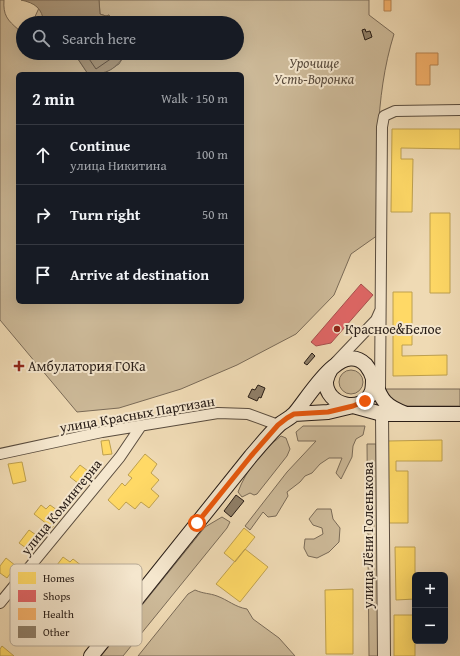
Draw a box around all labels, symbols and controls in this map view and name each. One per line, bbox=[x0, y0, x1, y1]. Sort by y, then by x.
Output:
search box bbox=[16, 16, 244, 60]
icon: search bbox=[30, 27, 52, 49]
text: Search here bbox=[62, 28, 136, 49]
park label: Урочище Усть-Воронка bbox=[274, 53, 355, 89]
text: 2 min bbox=[32, 86, 74, 111]
text: Walk · 150 m bbox=[161, 89, 228, 108]
text: Continue bbox=[70, 135, 131, 156]
icon: ahead bbox=[32, 144, 54, 166]
text: 100 m bbox=[196, 145, 228, 164]
text: улица Никитина bbox=[70, 156, 167, 175]
icon: right bbox=[32, 204, 54, 226]
text: Turn right bbox=[70, 204, 141, 225]
text: 50 m bbox=[202, 205, 228, 224]
icon: arrive bbox=[32, 264, 54, 286]
text: Arrive at destination bbox=[70, 264, 209, 285]
place label: Красное&Белое bbox=[345, 319, 442, 339]
marker: Красное&Белое bbox=[332, 324, 342, 334]
place label: Амбулатория ГОКа bbox=[28, 356, 146, 376]
marker: Амбулатория ГОКа bbox=[13, 360, 25, 372]
street label: улица Красных Партизан bbox=[57, 391, 216, 438]
route end bbox=[356, 392, 374, 410]
street label: улица Коминтерна bbox=[15, 454, 106, 560]
street label: улица Лёни Голенькова bbox=[358, 461, 378, 609]
route start bbox=[188, 514, 206, 532]
legend bbox=[10, 564, 142, 646]
text: Homes bbox=[43, 570, 74, 586]
map controls bbox=[412, 572, 448, 644]
button: + bbox=[412, 572, 448, 608]
text: Shops bbox=[43, 588, 70, 604]
text: Health bbox=[43, 606, 75, 622]
button: − bbox=[412, 608, 448, 644]
text: Other bbox=[43, 624, 70, 640]

